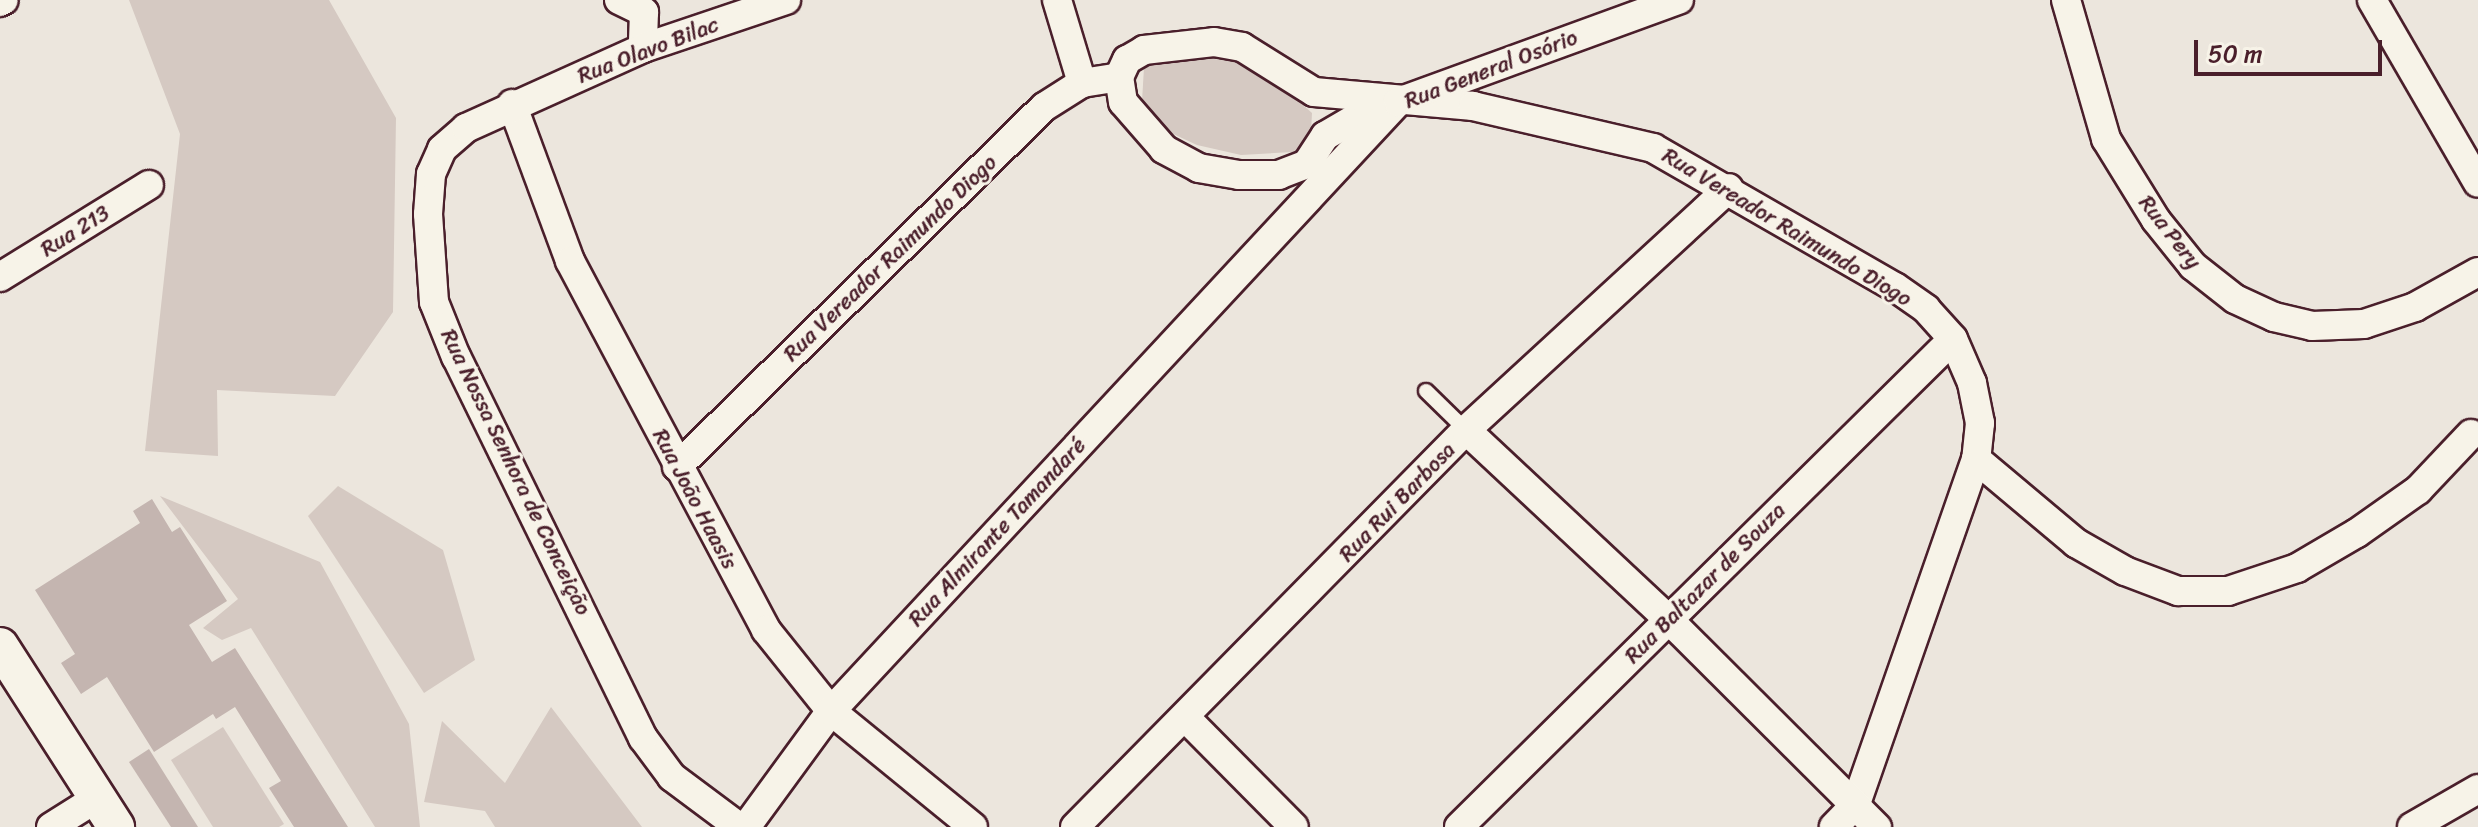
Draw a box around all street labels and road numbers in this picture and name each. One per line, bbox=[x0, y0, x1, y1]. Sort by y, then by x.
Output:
street label: Rua Olavo Bilac bbox=[574, 11, 722, 89]
street label: Rua General Osório bbox=[1400, 24, 1582, 114]
street label: Rua Vereador Raimundo Diogo bbox=[1658, 142, 1916, 312]
street label: Rua Vereador Raimundo Diogo bbox=[778, 149, 1002, 367]
street label: Rua Pery bbox=[2133, 190, 2207, 274]
street label: Rua 213 bbox=[36, 200, 114, 262]
street label: Rua Nossa Senhora de Conceição bbox=[434, 323, 598, 621]
street label: Rua João Haasis bbox=[647, 424, 743, 574]
street label: Rua Almirante Tamandaré bbox=[903, 432, 1091, 632]
street label: Rua Rui Barbosa bbox=[1333, 437, 1461, 567]
street label: Rua Baltazar de Souza bbox=[1619, 497, 1791, 669]

